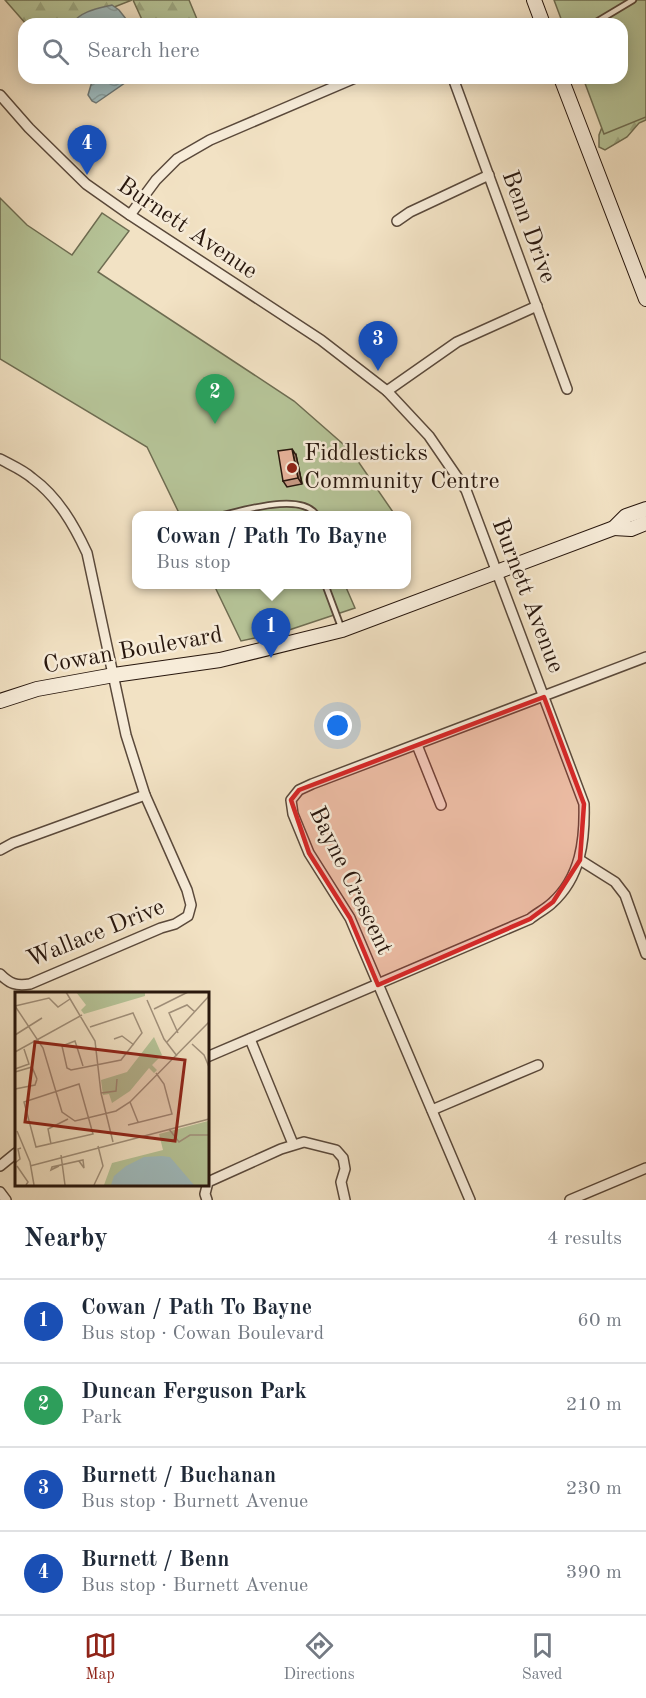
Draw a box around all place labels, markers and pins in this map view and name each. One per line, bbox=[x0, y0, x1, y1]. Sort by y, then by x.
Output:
pin: 4 bbox=[68, 126, 106, 175]
pin: 3 bbox=[358, 322, 398, 371]
pin: 2 bbox=[196, 374, 234, 424]
place label: Fiddlesticks Community Centre bbox=[304, 442, 500, 494]
marker: Fiddlesticks Community Centre bbox=[285, 461, 299, 475]
pin: 1 bbox=[252, 608, 290, 658]

